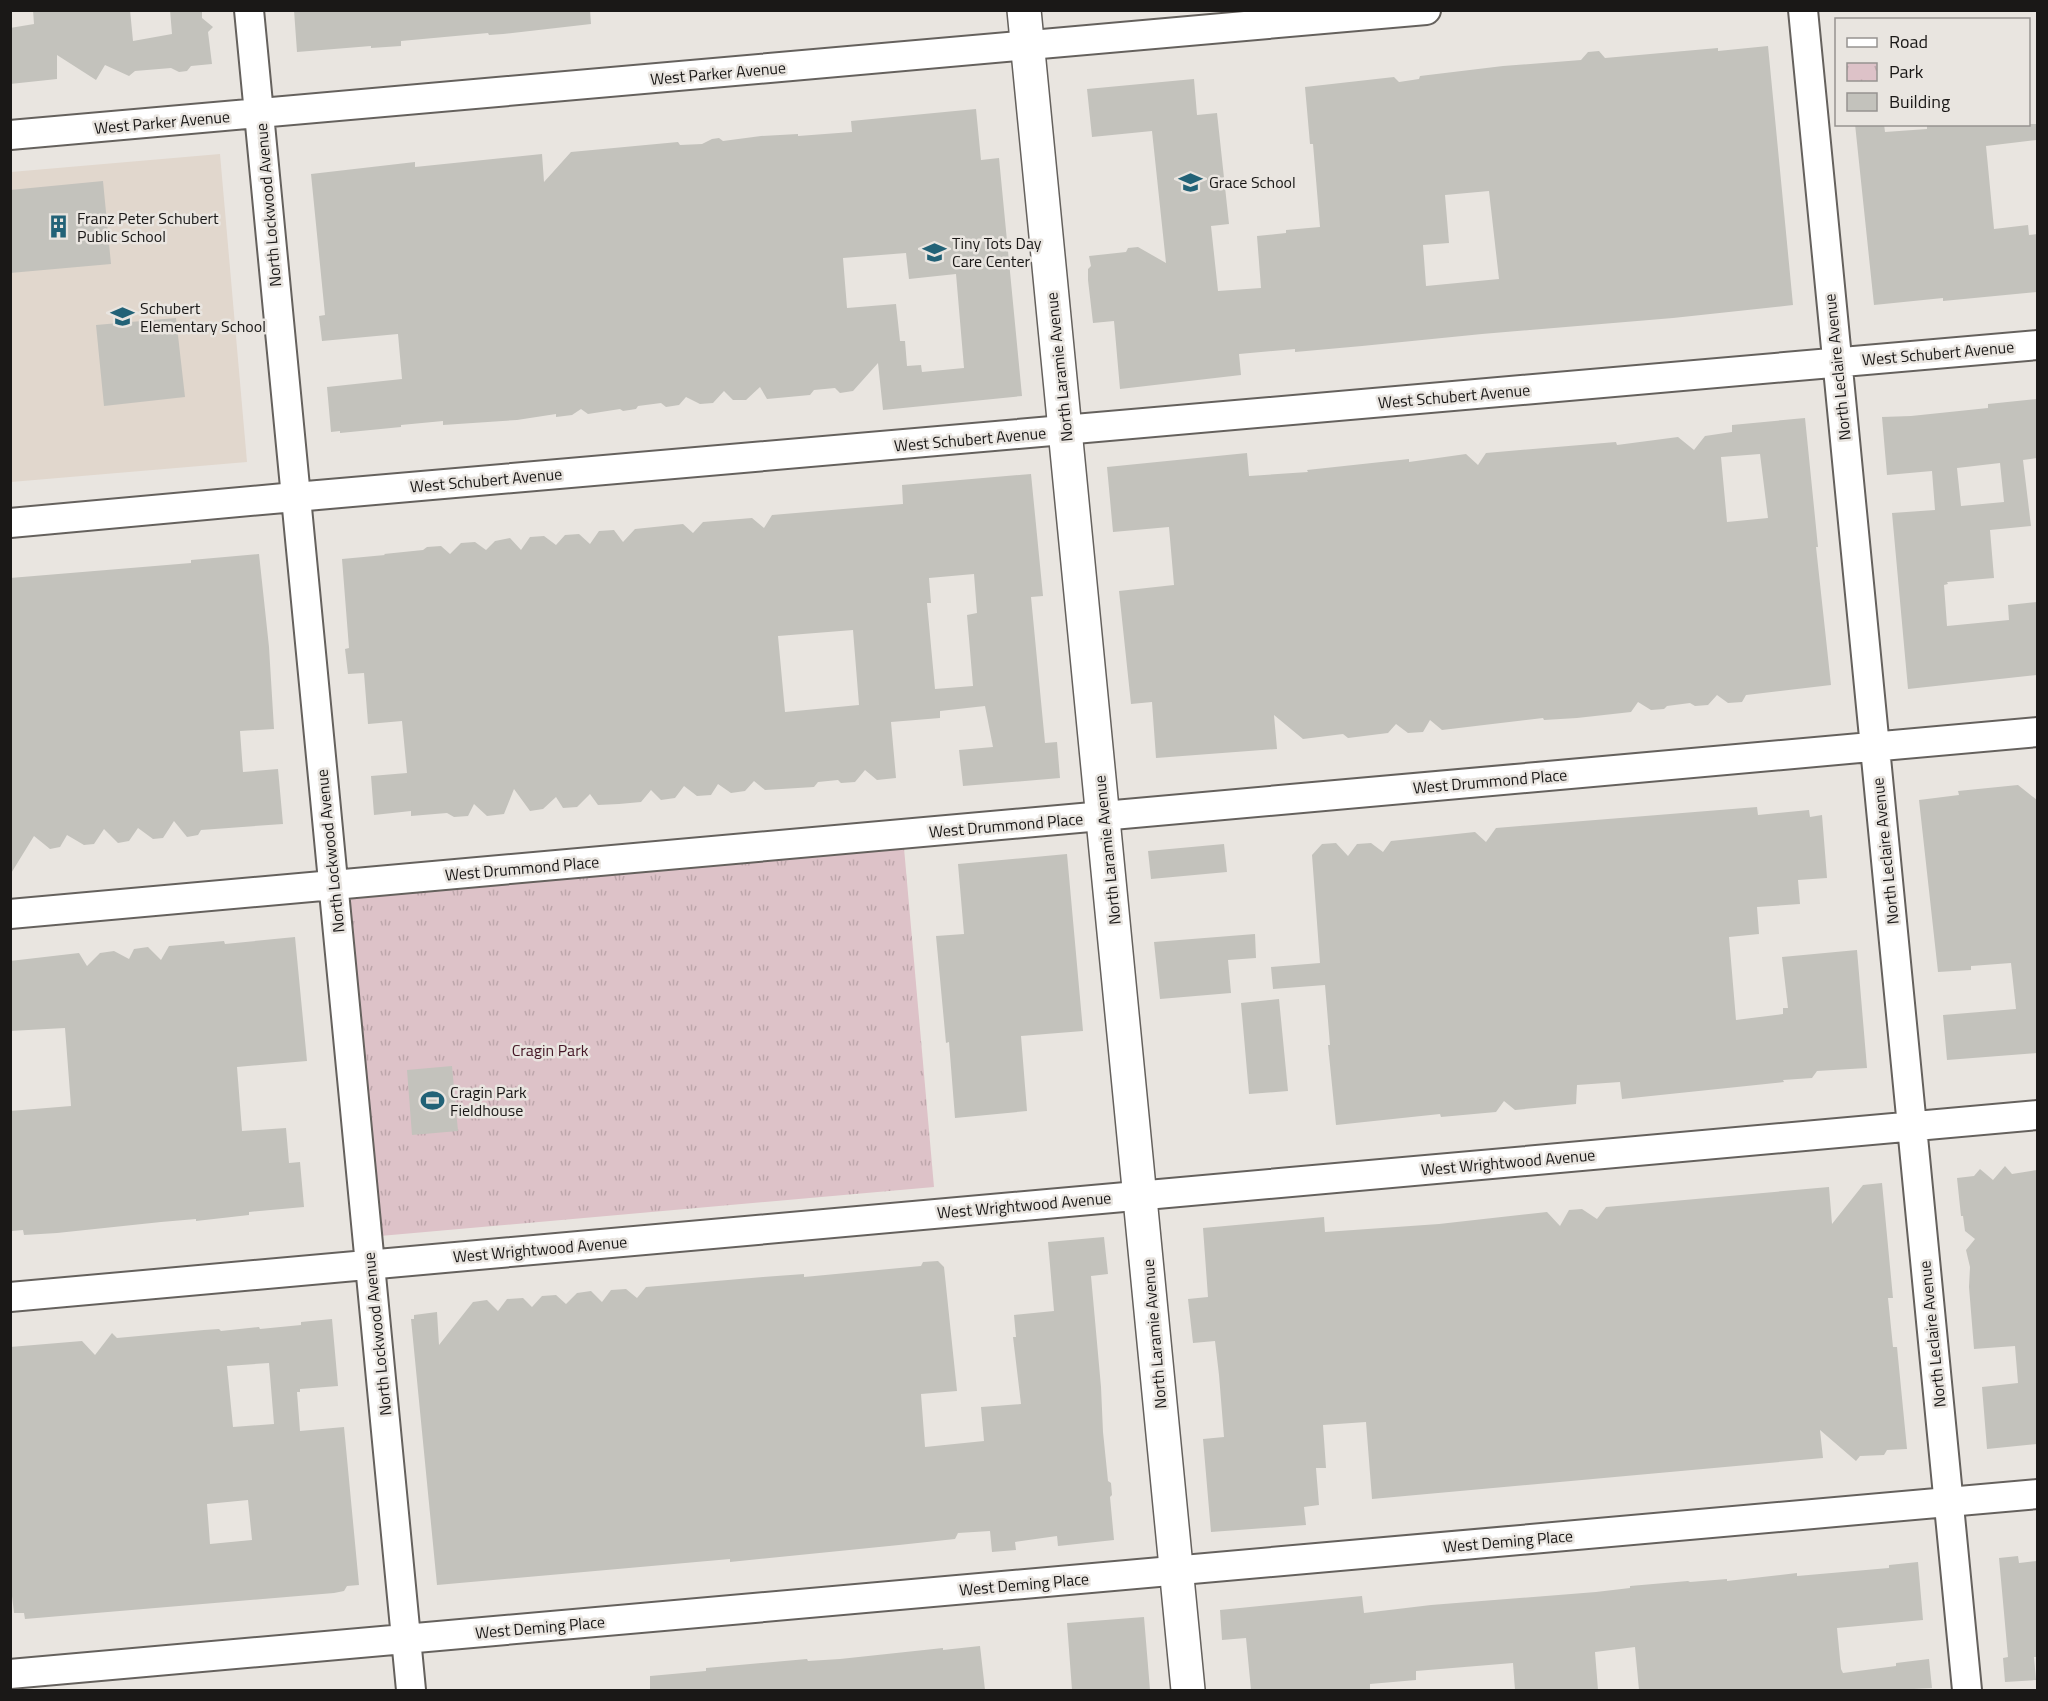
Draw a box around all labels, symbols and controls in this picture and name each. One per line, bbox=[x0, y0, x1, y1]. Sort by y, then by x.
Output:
legend bbox=[1835, 18, 2030, 126]
text: Road bbox=[1889, 28, 1928, 55]
street label: West Parker Avenue bbox=[649, 55, 787, 91]
text: Park bbox=[1889, 58, 1924, 85]
text: Building bbox=[1889, 88, 1950, 115]
street label: West Parker Avenue bbox=[93, 104, 231, 140]
street label: North Lockwood Avenue bbox=[249, 122, 287, 288]
school or university icon: Grace School bbox=[1178, 169, 1204, 195]
place label: Grace School bbox=[1209, 170, 1296, 194]
place label: Franz Peter Schubert Public School bbox=[77, 206, 219, 248]
building icon: Franz Peter Schubert Public School bbox=[46, 214, 72, 240]
place label: Tiny Tots Day Care Center bbox=[952, 231, 1042, 273]
school or university icon: Tiny Tots Day Care Center bbox=[921, 239, 947, 265]
street label: North Laramie Avenue bbox=[1039, 291, 1079, 443]
street label: North Leclaire Avenue bbox=[1817, 292, 1857, 442]
place label: Schubert Elementary School bbox=[140, 296, 266, 338]
school or university icon: Schubert Elementary School bbox=[109, 304, 135, 330]
street label: West Schubert Avenue bbox=[1861, 334, 2015, 372]
street label: West Schubert Avenue bbox=[1377, 377, 1531, 415]
street label: West Schubert Avenue bbox=[893, 420, 1047, 458]
street label: West Schubert Avenue bbox=[409, 461, 563, 499]
street label: West Drummond Place bbox=[1412, 762, 1568, 800]
street label: North Lockwood Avenue bbox=[309, 768, 351, 934]
street label: North Laramie Avenue bbox=[1087, 774, 1127, 926]
street label: North Leclaire Avenue bbox=[1865, 776, 1905, 926]
street label: West Drummond Place bbox=[928, 806, 1084, 844]
street label: West Drummond Place bbox=[444, 849, 600, 887]
park label: Cragin Park bbox=[512, 1038, 589, 1062]
place label: Cragin Park Fieldhouse bbox=[450, 1080, 527, 1122]
sports icon: Cragin Park Fieldhouse bbox=[419, 1088, 445, 1114]
street label: West Wrightwood Avenue bbox=[1420, 1142, 1596, 1182]
street label: West Wrightwood Avenue bbox=[936, 1185, 1112, 1225]
street label: West Wrightwood Avenue bbox=[452, 1229, 628, 1269]
street label: North Lockwood Avenue bbox=[356, 1251, 398, 1417]
street label: North Laramie Avenue bbox=[1135, 1258, 1173, 1410]
street label: North Leclaire Avenue bbox=[1912, 1259, 1952, 1409]
street label: West Deming Place bbox=[1442, 1523, 1574, 1559]
street label: West Deming Place bbox=[958, 1566, 1090, 1602]
street label: West Deming Place bbox=[474, 1609, 606, 1645]

